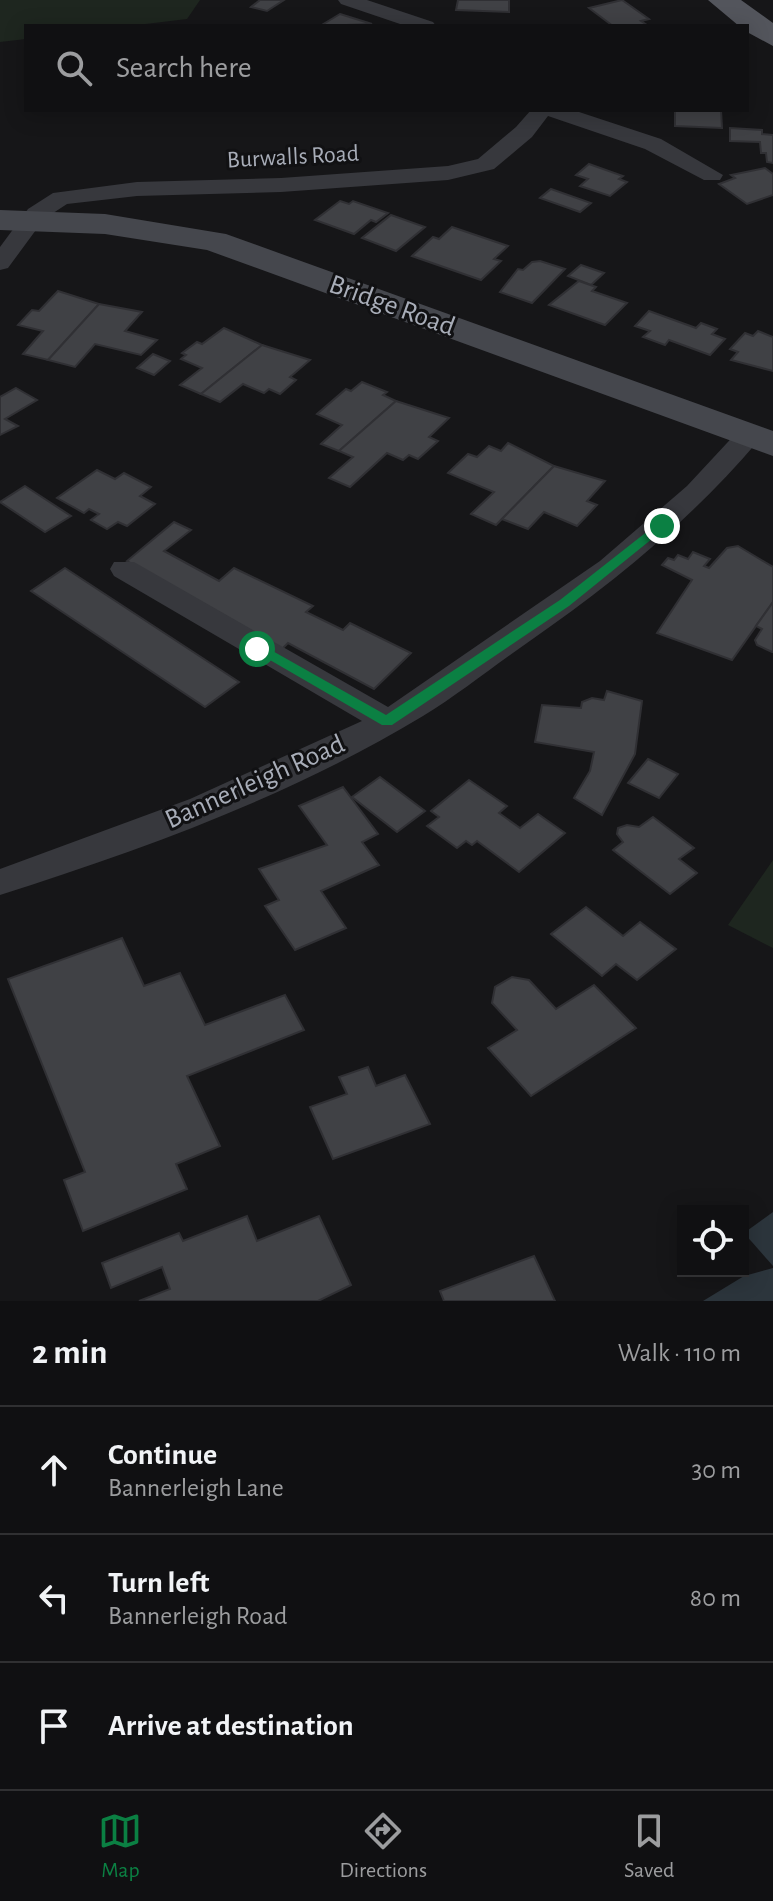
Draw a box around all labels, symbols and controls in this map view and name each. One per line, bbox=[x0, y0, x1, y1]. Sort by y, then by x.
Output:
search box bbox=[24, 24, 749, 112]
icon: search bbox=[52, 46, 96, 90]
text: Search here bbox=[116, 53, 252, 83]
street label: Burwalls Road bbox=[226, 142, 360, 172]
street label: Bridge Road bbox=[325, 270, 459, 342]
route end bbox=[644, 508, 680, 544]
route start bbox=[239, 631, 275, 667]
street label: Bannerleigh Road bbox=[161, 730, 349, 834]
map controls bbox=[677, 1205, 749, 1277]
button: locate bbox=[677, 1205, 749, 1277]
text: 2 min bbox=[32, 1336, 107, 1370]
text: Walk · 110 m bbox=[618, 1340, 741, 1366]
text: Continue bbox=[108, 1440, 217, 1470]
icon: ahead bbox=[32, 1448, 76, 1492]
text: 30 m bbox=[691, 1457, 741, 1483]
text: Bannerleigh Lane bbox=[108, 1475, 284, 1501]
text: Turn left bbox=[108, 1568, 209, 1598]
icon: left bbox=[32, 1576, 76, 1620]
text: 80 m bbox=[690, 1585, 741, 1611]
text: Bannerleigh Road bbox=[108, 1603, 288, 1629]
icon: arrive bbox=[32, 1704, 76, 1748]
text: Arrive at destination bbox=[108, 1711, 354, 1741]
tab: Map bbox=[98, 1809, 142, 1883]
tab: Directions bbox=[339, 1809, 427, 1883]
tab: Saved bbox=[624, 1809, 674, 1883]

